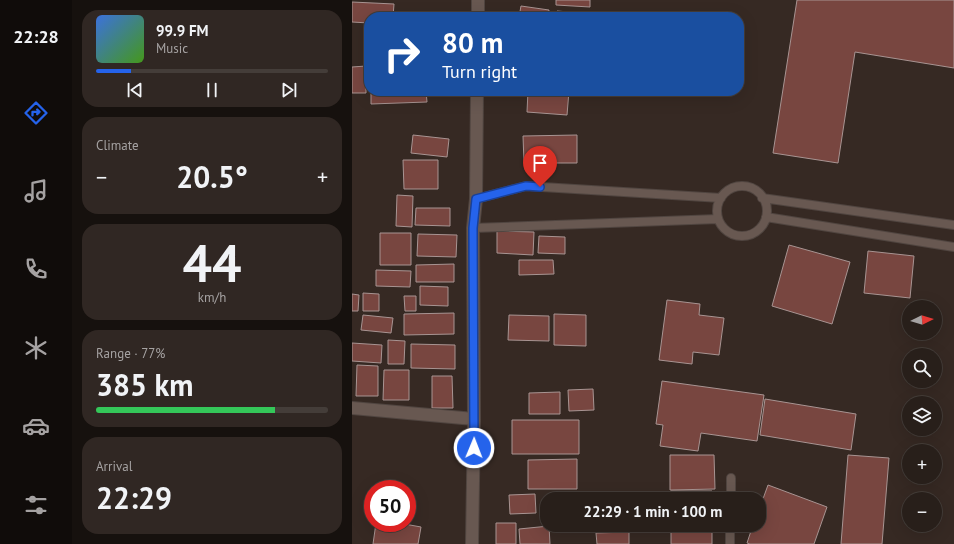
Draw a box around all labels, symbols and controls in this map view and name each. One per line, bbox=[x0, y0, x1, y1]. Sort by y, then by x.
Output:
text: 99.9 FM bbox=[156, 21, 209, 40]
text: 80 m bbox=[442, 24, 503, 61]
text: 22:28 bbox=[13, 25, 59, 48]
icon: right bbox=[376, 28, 428, 80]
text: Music bbox=[156, 40, 188, 57]
text: Turn right bbox=[442, 60, 517, 83]
icon: previous bbox=[124, 79, 146, 101]
icon: pause bbox=[201, 79, 223, 101]
icon: next bbox=[278, 79, 300, 101]
icon: directions bbox=[22, 99, 50, 127]
text: Climate bbox=[96, 137, 139, 154]
pin bbox=[523, 146, 557, 187]
icon: arrive bbox=[529, 152, 551, 174]
text: 20.5° bbox=[176, 157, 248, 196]
text: − bbox=[96, 163, 107, 191]
text: + bbox=[317, 163, 328, 191]
icon: music bbox=[22, 177, 50, 205]
text: 44 bbox=[183, 229, 241, 296]
icon: phone bbox=[22, 255, 50, 283]
text: km/h bbox=[198, 289, 226, 306]
north arrow bbox=[902, 300, 942, 340]
map controls bbox=[902, 300, 942, 532]
icon: climate bbox=[22, 334, 50, 362]
text: Range · 77% bbox=[96, 345, 165, 362]
button: search bbox=[902, 348, 942, 388]
text: 385 km bbox=[96, 365, 194, 404]
button: layers bbox=[902, 396, 942, 436]
icon: car bbox=[22, 412, 50, 440]
position arrow bbox=[453, 427, 495, 469]
button: + bbox=[902, 444, 942, 484]
text: Arrival bbox=[96, 458, 132, 475]
text: 22:29 bbox=[96, 478, 172, 517]
speed limit sign: 50 bbox=[364, 480, 416, 532]
icon: filters bbox=[22, 491, 50, 519]
button: − bbox=[902, 492, 942, 532]
text: 22:29 · 1 min · 100 m bbox=[584, 502, 722, 521]

